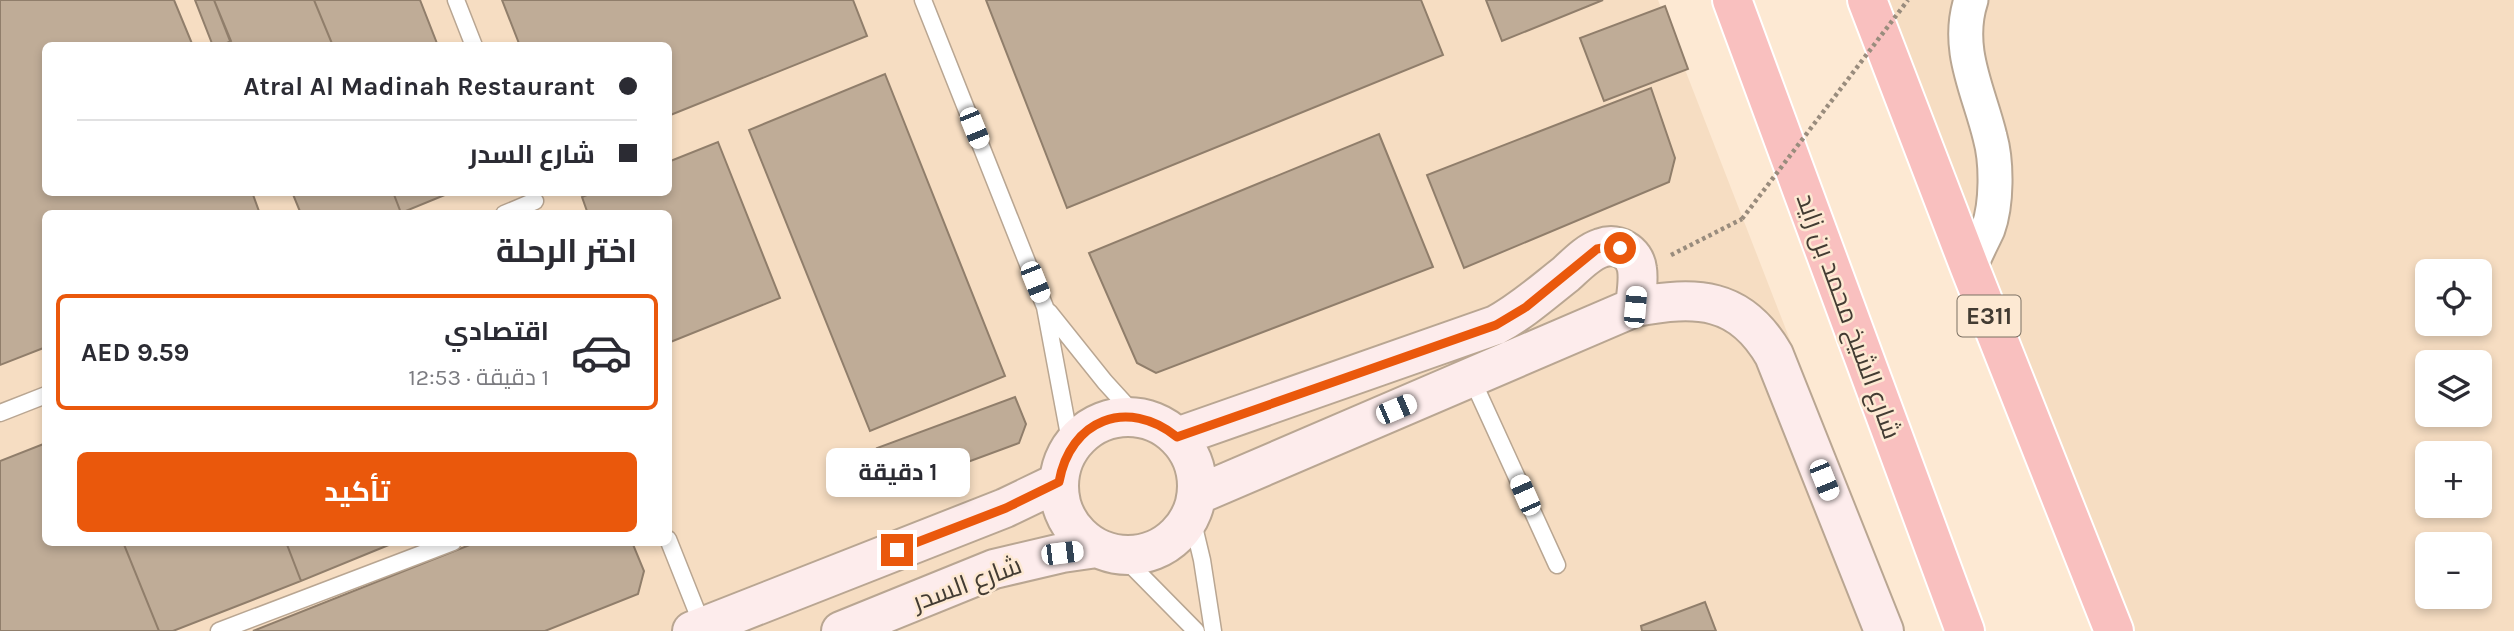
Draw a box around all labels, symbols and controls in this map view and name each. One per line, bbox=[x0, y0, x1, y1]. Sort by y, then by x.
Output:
text: Atral Al Madinah Restaurant bbox=[243, 71, 595, 102]
car bbox=[957, 105, 992, 151]
text: شارع السدر bbox=[469, 139, 595, 170]
street label: شارع الشيخ محمد بن زايد bbox=[1789, 189, 1907, 444]
route start bbox=[1604, 232, 1636, 264]
text: اختر الرحلة bbox=[496, 233, 637, 270]
car bbox=[1018, 259, 1053, 305]
map controls bbox=[2415, 259, 2492, 609]
button: locate bbox=[2415, 259, 2492, 336]
car bbox=[1623, 285, 1648, 329]
road number: E311 bbox=[1958, 296, 2021, 337]
text: اقتصادي bbox=[444, 316, 549, 347]
icon: car bbox=[570, 321, 633, 384]
text: AED 9.59 bbox=[81, 337, 189, 368]
button: layers bbox=[2415, 350, 2492, 427]
text: 1 دقيقة · 12:53 bbox=[408, 364, 549, 391]
car bbox=[1373, 391, 1420, 427]
button: + bbox=[2415, 441, 2492, 518]
callout: 1 دقيقة bbox=[825, 448, 969, 498]
button: تأكيد bbox=[77, 452, 637, 532]
car bbox=[1807, 457, 1842, 503]
text: 1 دقيقة bbox=[858, 459, 938, 486]
car bbox=[1507, 472, 1544, 518]
button: − bbox=[2415, 532, 2492, 609]
route end bbox=[881, 534, 913, 566]
car bbox=[1040, 540, 1085, 566]
street label: شارع السدر bbox=[907, 549, 1026, 619]

